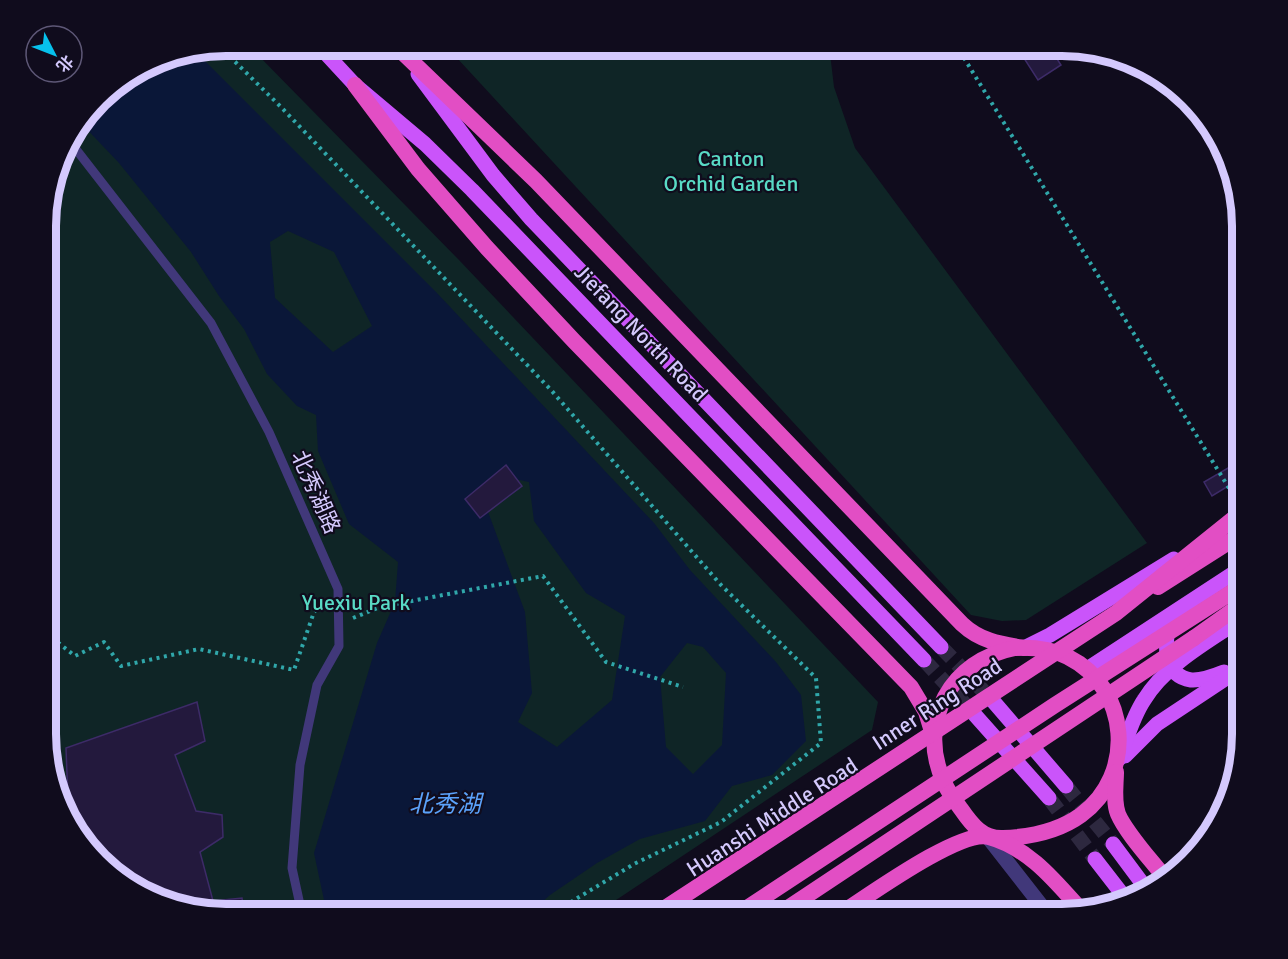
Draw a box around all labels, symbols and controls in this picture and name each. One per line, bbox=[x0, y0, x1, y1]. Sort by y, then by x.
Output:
north arrow bbox=[24, 24, 84, 84]
text: 北 bbox=[52, 51, 77, 76]
park label: Canton Orchid Garden bbox=[664, 145, 798, 197]
street label: Jiefang North Road bbox=[569, 259, 713, 407]
street label: 北秀湖路 bbox=[286, 446, 346, 538]
park label: Yuexiu Park bbox=[302, 589, 410, 616]
street label: Inner Ring Road bbox=[867, 652, 1007, 756]
street label: Huanshi Middle Road bbox=[681, 752, 863, 882]
water label: 北秀湖 bbox=[409, 789, 485, 819]

